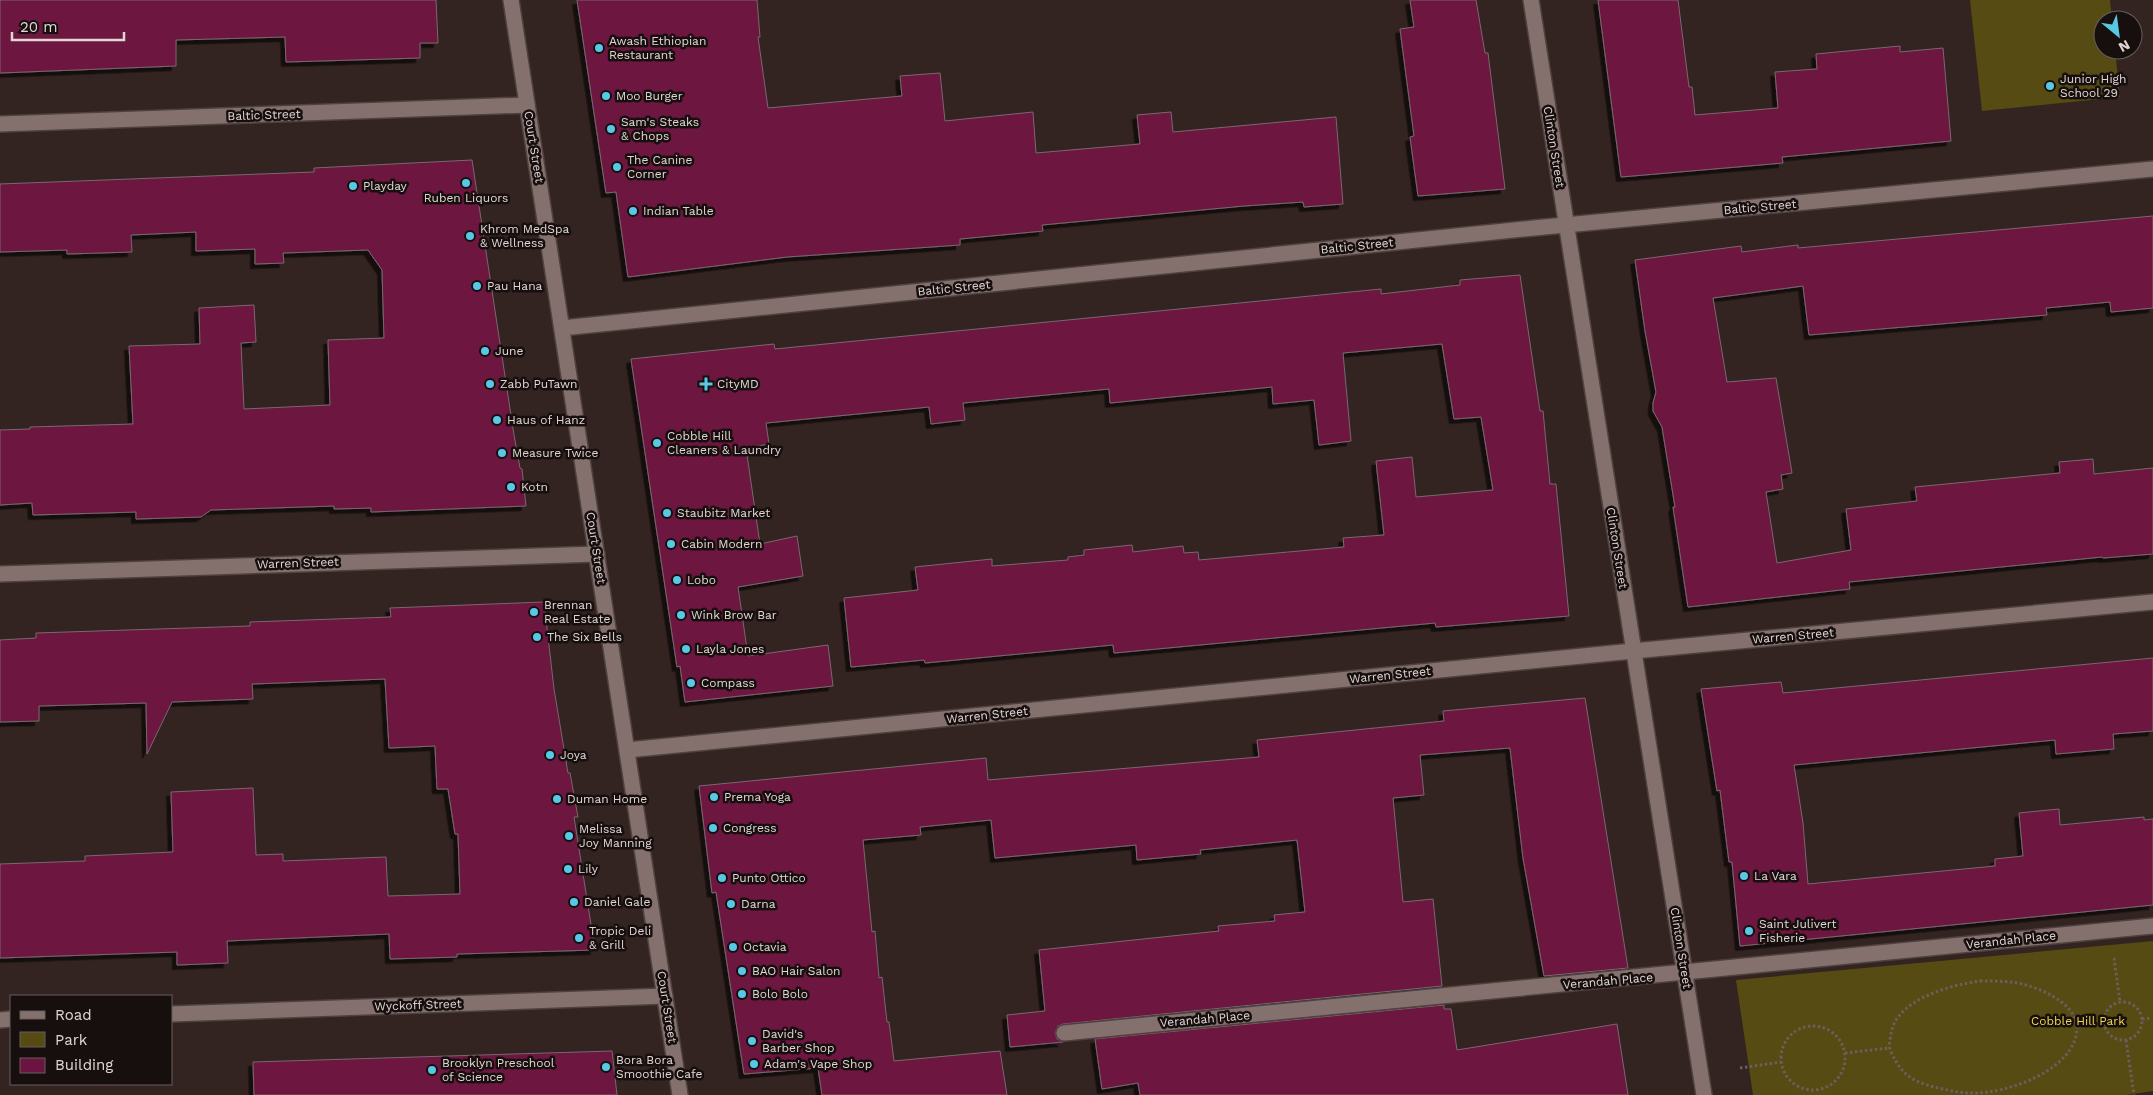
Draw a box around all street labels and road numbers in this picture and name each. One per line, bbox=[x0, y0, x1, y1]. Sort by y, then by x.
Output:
street label: Clinton Street bbox=[1541, 105, 1567, 189]
street label: Baltic Street bbox=[227, 107, 301, 123]
street label: Court Street bbox=[521, 110, 547, 184]
street label: Baltic Street bbox=[1723, 197, 1797, 217]
street label: Baltic Street bbox=[1320, 235, 1394, 257]
street label: Baltic Street bbox=[917, 277, 991, 299]
street label: Clinton Street bbox=[1604, 506, 1630, 590]
street label: Court Street bbox=[583, 511, 609, 585]
street label: Warren Street bbox=[257, 555, 339, 571]
street label: Warren Street bbox=[1752, 625, 1834, 647]
street label: Warren Street bbox=[1348, 664, 1432, 686]
street label: Warren Street bbox=[945, 704, 1029, 726]
street label: Clinton Street bbox=[1668, 906, 1694, 990]
street label: Verandah Place bbox=[1965, 928, 2057, 952]
street label: Court Street bbox=[654, 970, 680, 1044]
street label: Verandah Place bbox=[1562, 970, 1654, 992]
street label: Wyckoff Street bbox=[374, 996, 462, 1014]
street label: Verandah Place bbox=[1159, 1008, 1251, 1030]

